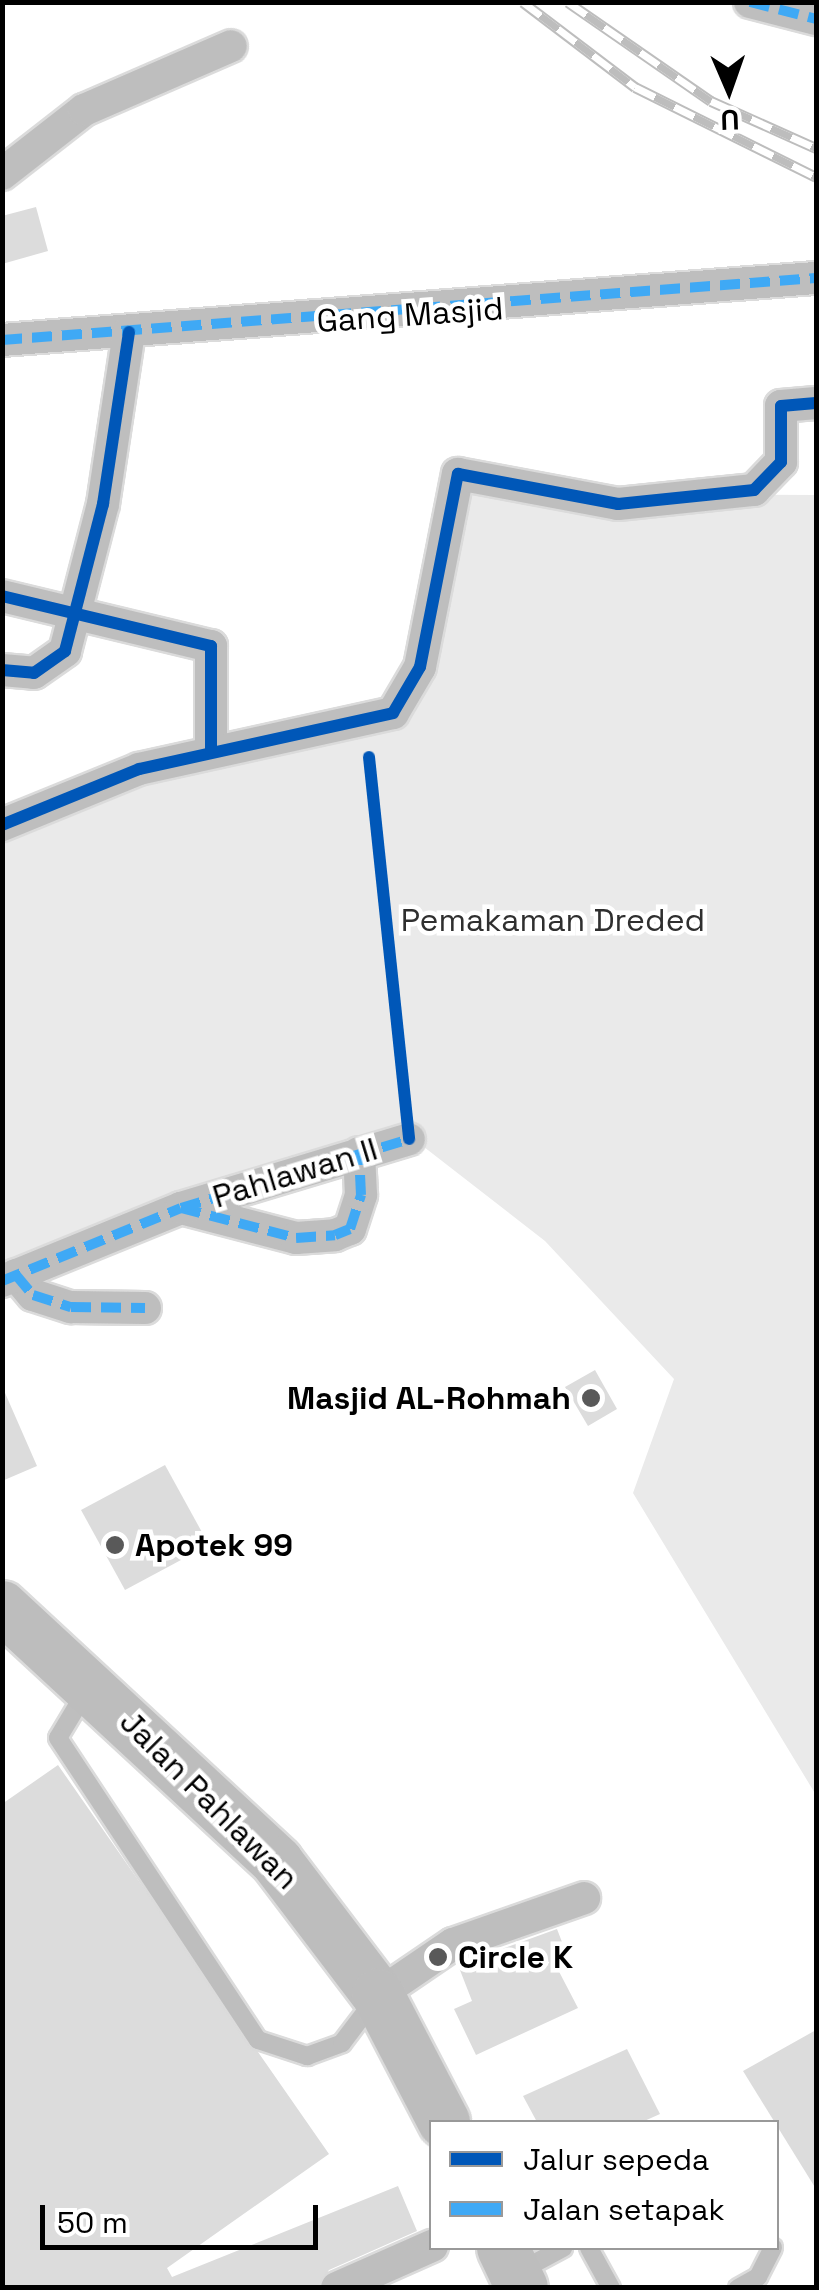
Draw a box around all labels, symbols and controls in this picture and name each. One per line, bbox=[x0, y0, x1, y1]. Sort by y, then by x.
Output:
north arrow bbox=[679, 40, 779, 140]
text: U bbox=[720, 102, 740, 138]
street label: Gang Masjid bbox=[315, 289, 505, 341]
park label: Pemakaman Dreded bbox=[401, 901, 705, 939]
street label: Pahlawan II bbox=[208, 1130, 382, 1216]
place label: Masjid AL-Rohmah bbox=[287, 1379, 571, 1417]
marker: Masjid AL-Rohmah bbox=[580, 1387, 602, 1409]
place label: Apotek 99 bbox=[135, 1526, 293, 1564]
marker: Apotek 99 bbox=[104, 1534, 126, 1556]
street label: Jalan Pahlawan bbox=[112, 1703, 306, 1897]
place label: Circle K bbox=[458, 1938, 573, 1976]
marker: Circle K bbox=[427, 1946, 449, 1968]
legend bbox=[429, 2120, 779, 2250]
text: Jalur sepeda bbox=[523, 2140, 709, 2179]
scale bar bbox=[45, 2185, 322, 2247]
text: Jalan setapak bbox=[523, 2190, 725, 2229]
text: 50 m bbox=[57, 2203, 128, 2242]

